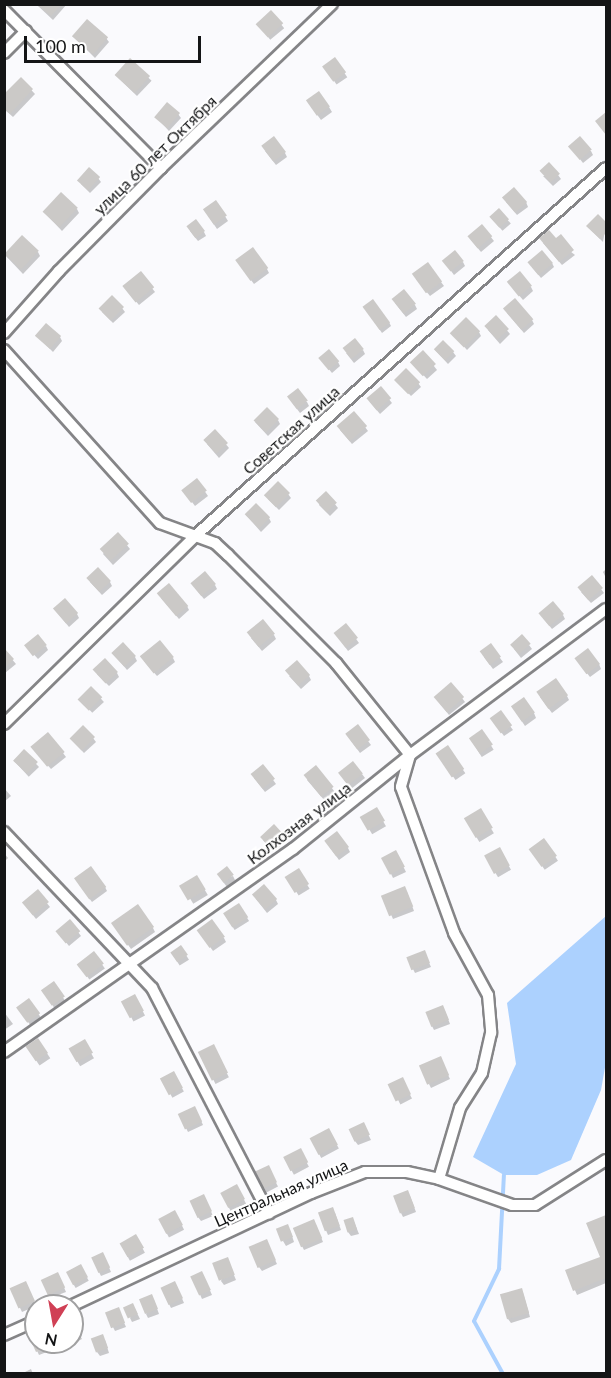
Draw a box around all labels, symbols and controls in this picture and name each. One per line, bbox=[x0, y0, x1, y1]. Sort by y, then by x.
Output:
scale bar bbox=[27, 24, 204, 62]
text: 100 m bbox=[35, 35, 86, 57]
street label: улица 60 лет Октября bbox=[90, 91, 220, 219]
street label: Советская улица bbox=[239, 382, 343, 478]
street label: Колхозная улица bbox=[243, 778, 355, 868]
street label: Центральная улица bbox=[211, 1155, 351, 1231]
north arrow bbox=[24, 1294, 84, 1354]
text: N bbox=[43, 1330, 59, 1351]

